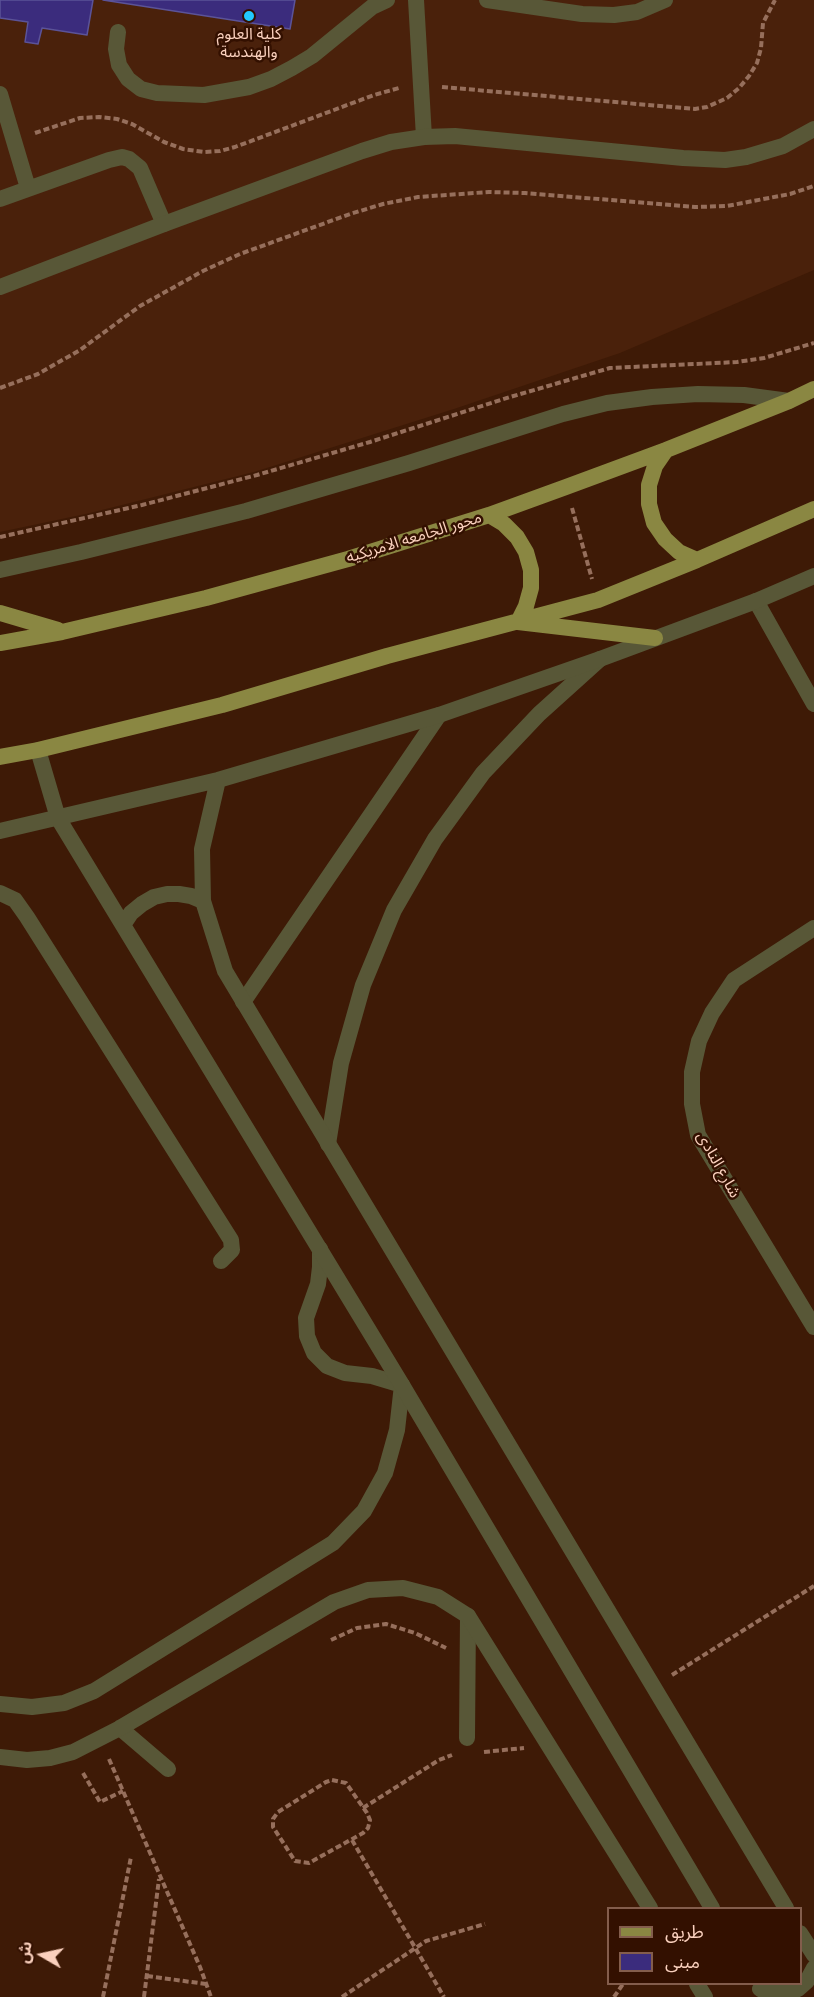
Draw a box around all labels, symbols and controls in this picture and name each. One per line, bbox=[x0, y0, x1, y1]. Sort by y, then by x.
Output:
marker: كلية العلوم والهندسة bbox=[242, 9, 256, 23]
place label: كلية العلوم والهندسة bbox=[216, 25, 282, 63]
street label: محور الجامعه الامريكيه bbox=[344, 508, 484, 568]
street label: شارع النادى bbox=[692, 1129, 744, 1201]
legend bbox=[607, 1907, 802, 1985]
text: طريق bbox=[665, 1919, 704, 1944]
north arrow bbox=[12, 1925, 72, 1985]
text: ش bbox=[12, 1940, 37, 1965]
text: مبنى bbox=[665, 1949, 700, 1974]

